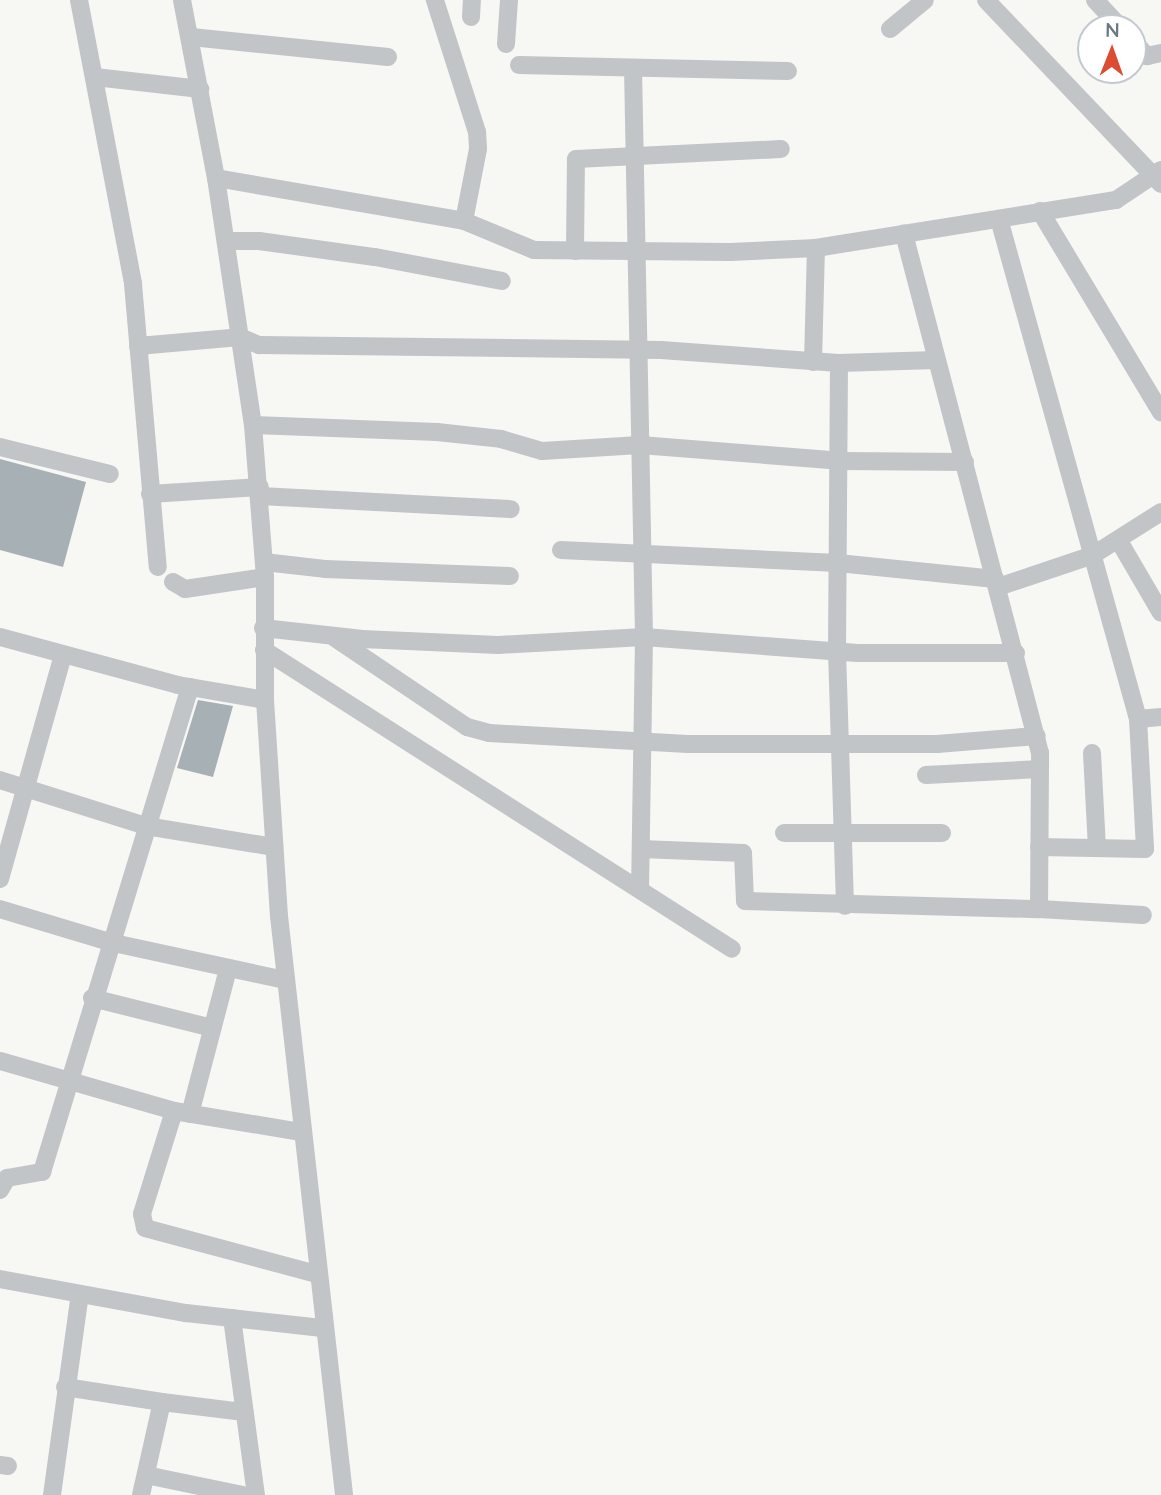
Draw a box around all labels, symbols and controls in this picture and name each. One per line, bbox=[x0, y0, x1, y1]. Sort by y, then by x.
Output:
north arrow bbox=[1077, 14, 1147, 84]
text: N bbox=[1105, 18, 1120, 41]

